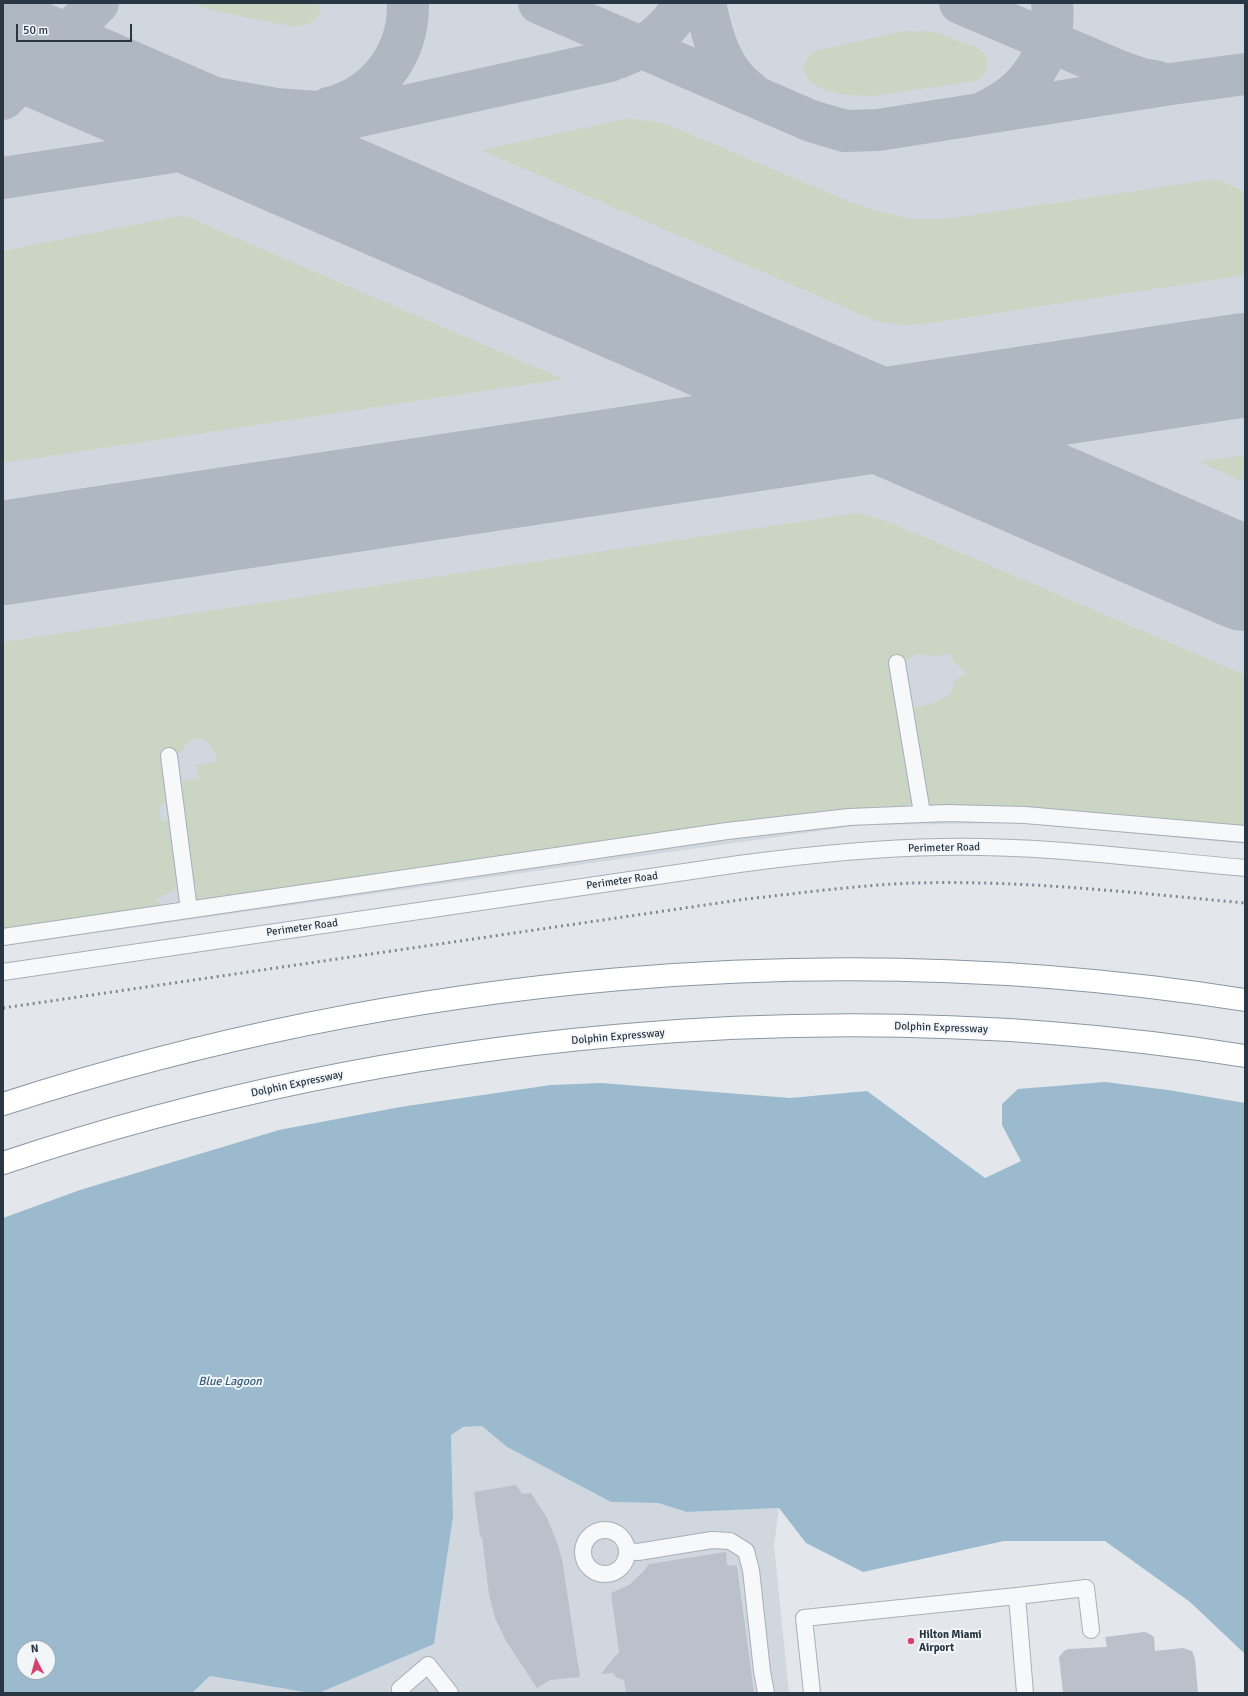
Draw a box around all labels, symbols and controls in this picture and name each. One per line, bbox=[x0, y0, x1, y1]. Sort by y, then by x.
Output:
scale bar bbox=[18, 16, 134, 42]
text: 50 m bbox=[23, 23, 48, 38]
street label: Perimeter Road bbox=[908, 841, 980, 855]
street label: Perimeter Road bbox=[585, 869, 659, 893]
street label: Perimeter Road bbox=[265, 916, 339, 940]
street label: Dolphin Expressway bbox=[894, 1020, 988, 1036]
street label: Dolphin Expressway bbox=[571, 1026, 665, 1048]
street label: Dolphin Expressway bbox=[250, 1068, 344, 1100]
water label: Blue Lagoon bbox=[198, 1375, 262, 1389]
place label: Hilton Miami Airport bbox=[919, 1628, 982, 1654]
marker: Hilton Miami Airport bbox=[906, 1636, 916, 1646]
north arrow bbox=[16, 1640, 56, 1680]
text: N bbox=[30, 1642, 39, 1655]

